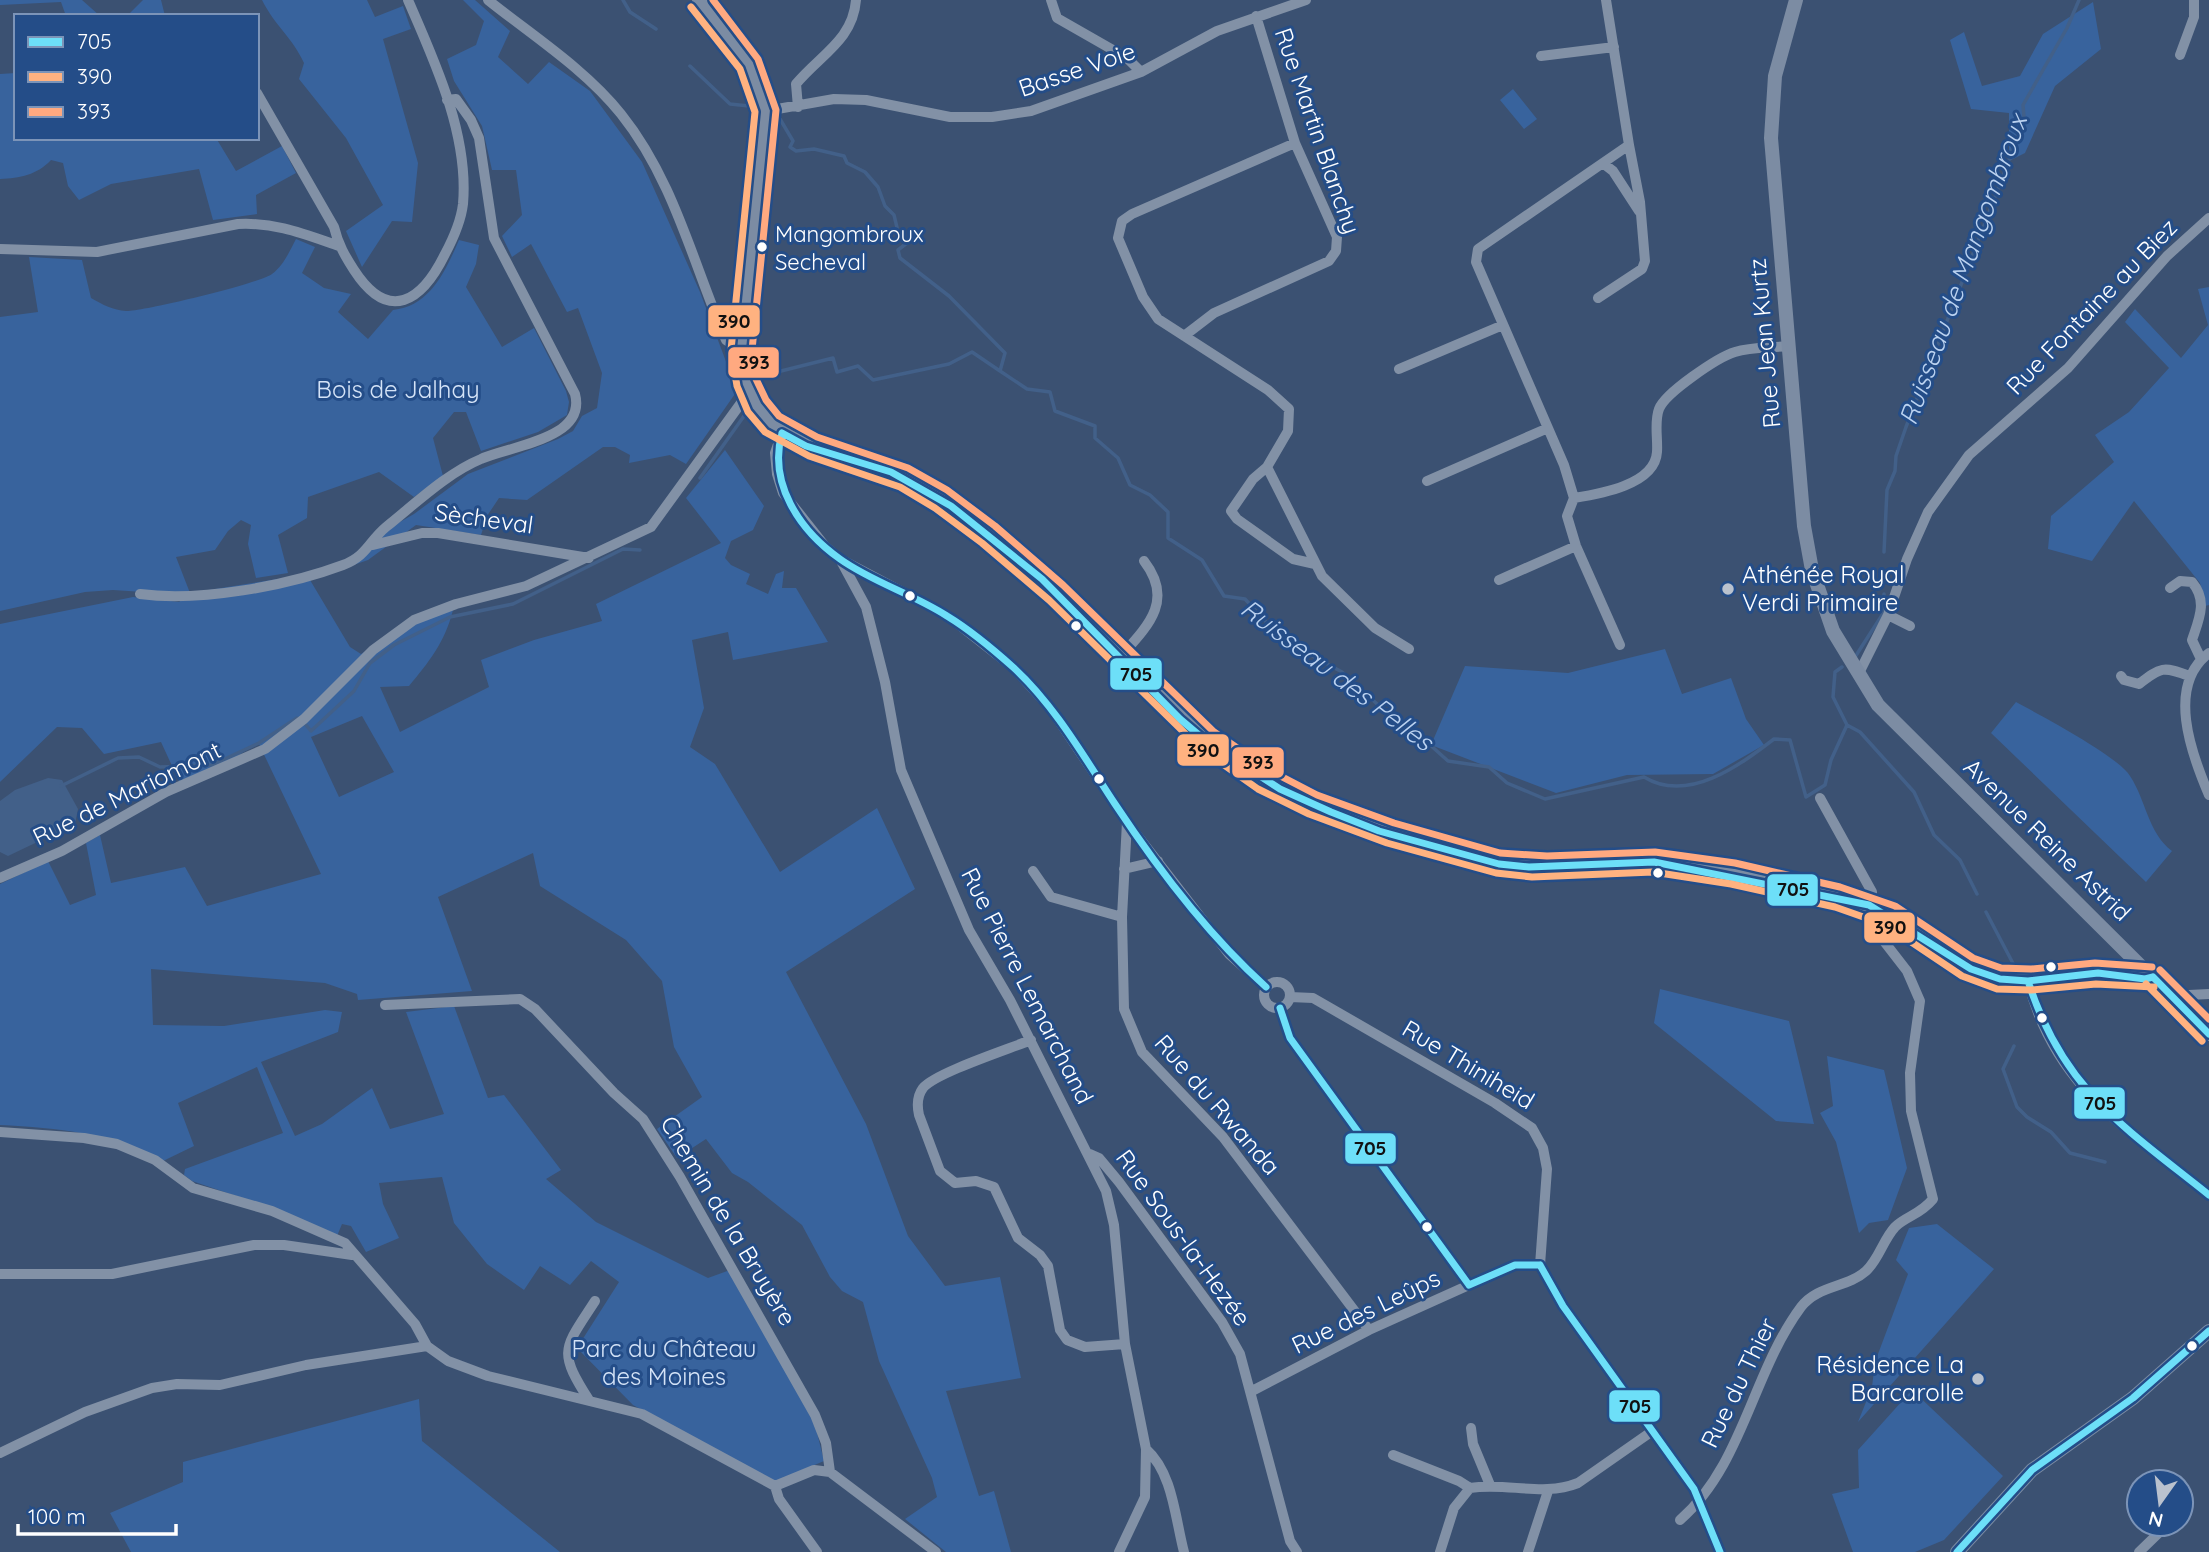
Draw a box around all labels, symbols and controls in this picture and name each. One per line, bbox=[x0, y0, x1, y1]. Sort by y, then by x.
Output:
legend bbox=[14, 14, 259, 140]
street label: Rue Martin Blanchy bbox=[1269, 24, 1367, 238]
text: 705 bbox=[77, 28, 112, 54]
street label: Basse Voie bbox=[1014, 35, 1139, 103]
text: 390 bbox=[77, 63, 112, 89]
text: 393 bbox=[77, 98, 111, 124]
water label: Ruisseau de Mangombroux bbox=[1891, 108, 2035, 429]
street label: Rue Fontaine au Biez bbox=[1999, 212, 2183, 401]
place label: Mangombroux Secheval bbox=[775, 220, 924, 276]
marker: Mangombroux Secheval bbox=[755, 240, 769, 254]
street label: Rue Jean Kurtz bbox=[1742, 257, 1786, 429]
line badge: 390 bbox=[707, 304, 761, 338]
text: 390 bbox=[718, 309, 750, 333]
line badge: 393 bbox=[727, 346, 780, 379]
text: 393 bbox=[738, 350, 770, 374]
park label: Bois de Jalhay bbox=[316, 374, 480, 404]
street label: Sècheval bbox=[433, 496, 535, 540]
place label: Athénée Royal Verdi Primaire bbox=[1742, 559, 1904, 617]
marker: Athénée Royal Verdi Primaire bbox=[1720, 581, 1736, 597]
unlabelled marker bbox=[903, 589, 917, 603]
water label: Ruisseau des Pelles bbox=[1235, 592, 1441, 759]
unlabelled marker bbox=[1069, 619, 1083, 633]
line badge: 705 bbox=[1109, 657, 1163, 691]
text: 705 bbox=[1119, 662, 1153, 686]
line badge: 390 bbox=[1176, 733, 1230, 767]
street label: Rue de Mariomont bbox=[27, 734, 226, 852]
text: 390 bbox=[1187, 738, 1219, 762]
line badge: 393 bbox=[1231, 746, 1285, 779]
text: 393 bbox=[1242, 750, 1274, 774]
street label: Avenue Reine Astrid bbox=[1958, 752, 2138, 927]
unlabelled marker bbox=[1092, 772, 1106, 786]
street label: Rue Pierre Lemarchand bbox=[955, 862, 1101, 1109]
unlabelled marker bbox=[1651, 866, 1665, 880]
line badge: 705 bbox=[1766, 873, 1819, 907]
text: 705 bbox=[1776, 877, 1810, 901]
line badge: 390 bbox=[1863, 911, 1916, 944]
text: 390 bbox=[1874, 915, 1906, 939]
unlabelled marker bbox=[2044, 960, 2058, 974]
unlabelled marker bbox=[2035, 1011, 2049, 1025]
street label: Rue Thiniheid bbox=[1397, 1013, 1540, 1115]
street label: Rue du Rwanda bbox=[1149, 1028, 1287, 1181]
line badge: 705 bbox=[2073, 1086, 2126, 1120]
text: 705 bbox=[2083, 1091, 2117, 1115]
street label: Chemin de la Bruyère bbox=[654, 1110, 803, 1331]
line badge: 705 bbox=[1344, 1132, 1397, 1165]
text: 705 bbox=[1353, 1136, 1387, 1160]
street label: Rue Sous-la-Hezée bbox=[1110, 1143, 1258, 1331]
unlabelled marker bbox=[1420, 1220, 1434, 1234]
street label: Rue des Leûps bbox=[1286, 1262, 1445, 1360]
street label: Rue du Thier bbox=[1694, 1313, 1782, 1452]
park label: Parc du Château des Moines bbox=[571, 1333, 757, 1391]
unlabelled marker bbox=[2185, 1339, 2199, 1353]
place label: Résidence La Barcarolle bbox=[1816, 1349, 1964, 1407]
marker: Résidence La Barcarolle bbox=[1970, 1371, 1986, 1387]
line badge: 705 bbox=[1608, 1389, 1661, 1423]
text: 705 bbox=[1618, 1394, 1652, 1418]
north arrow bbox=[2125, 1468, 2195, 1538]
scale bar bbox=[18, 1492, 175, 1536]
text: 100 m bbox=[28, 1503, 86, 1529]
text: N bbox=[2146, 1506, 2166, 1533]

